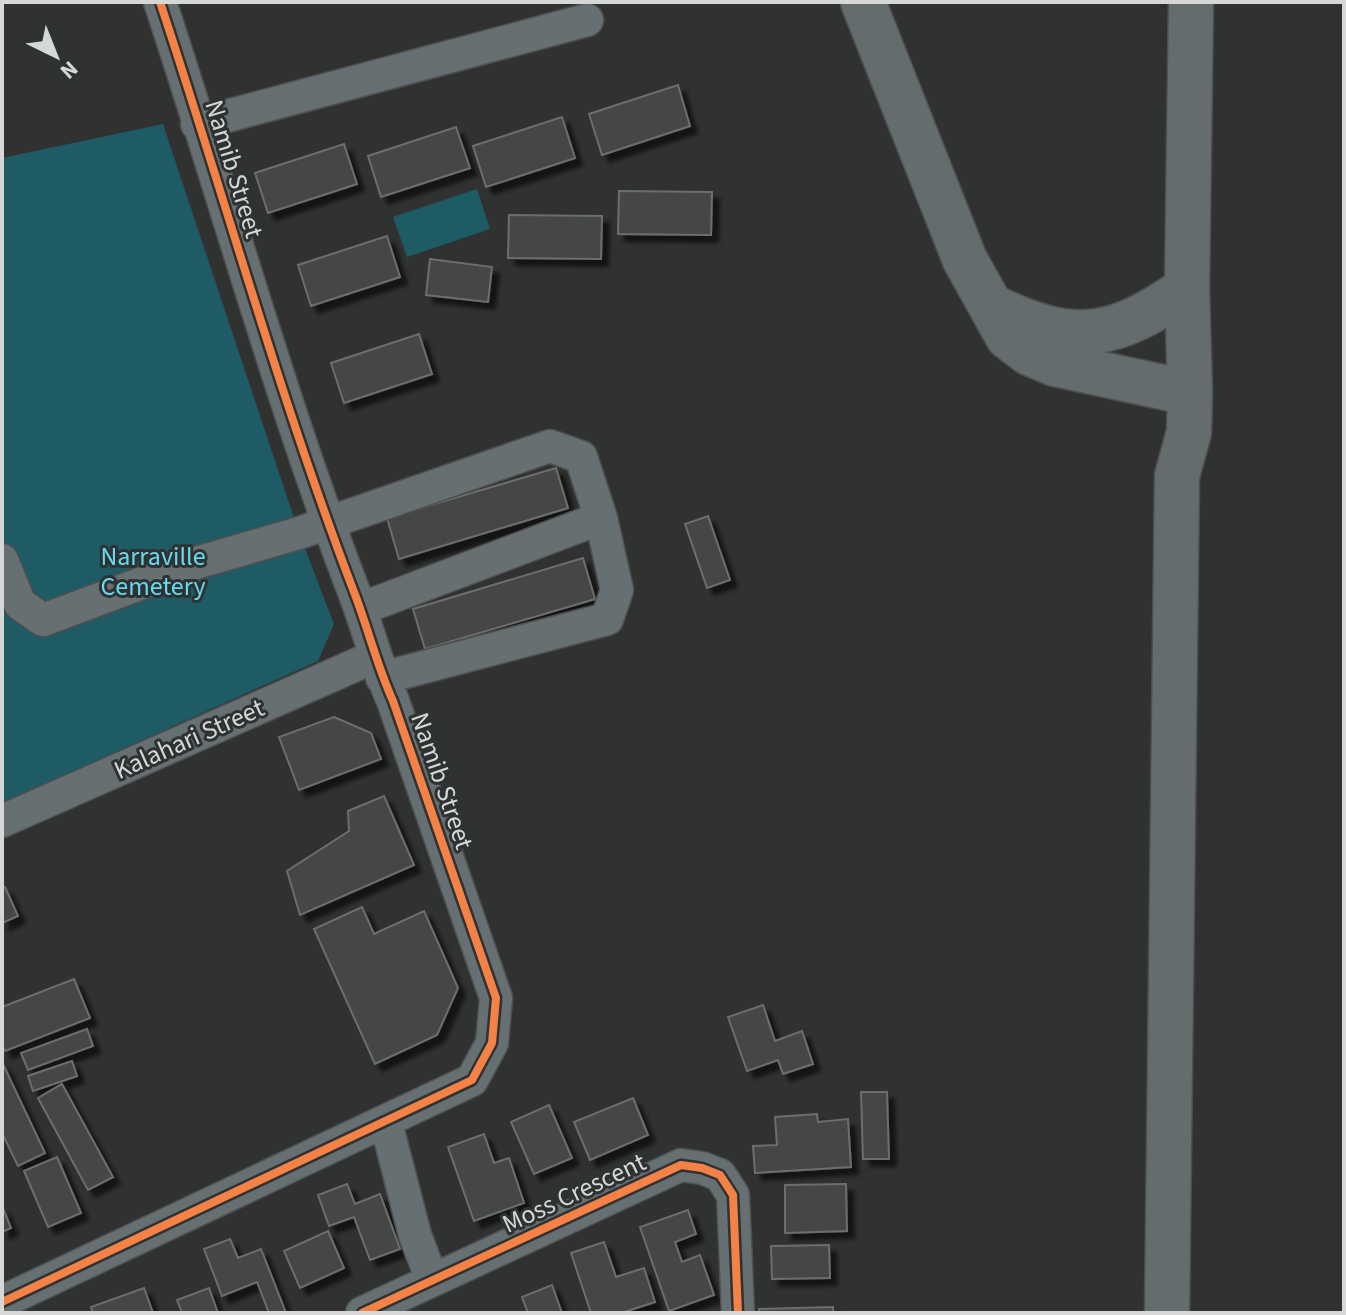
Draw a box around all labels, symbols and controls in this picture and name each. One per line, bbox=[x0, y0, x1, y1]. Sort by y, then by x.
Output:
north arrow bbox=[16, 16, 96, 96]
text: N bbox=[53, 53, 85, 87]
street label: Namib Street bbox=[195, 95, 273, 243]
park label: Narraville Cemetery bbox=[100, 538, 206, 605]
street label: Kalahari Street bbox=[108, 689, 270, 789]
street label: Namib Street bbox=[401, 708, 483, 855]
street label: Moss Crescent bbox=[496, 1143, 652, 1242]

